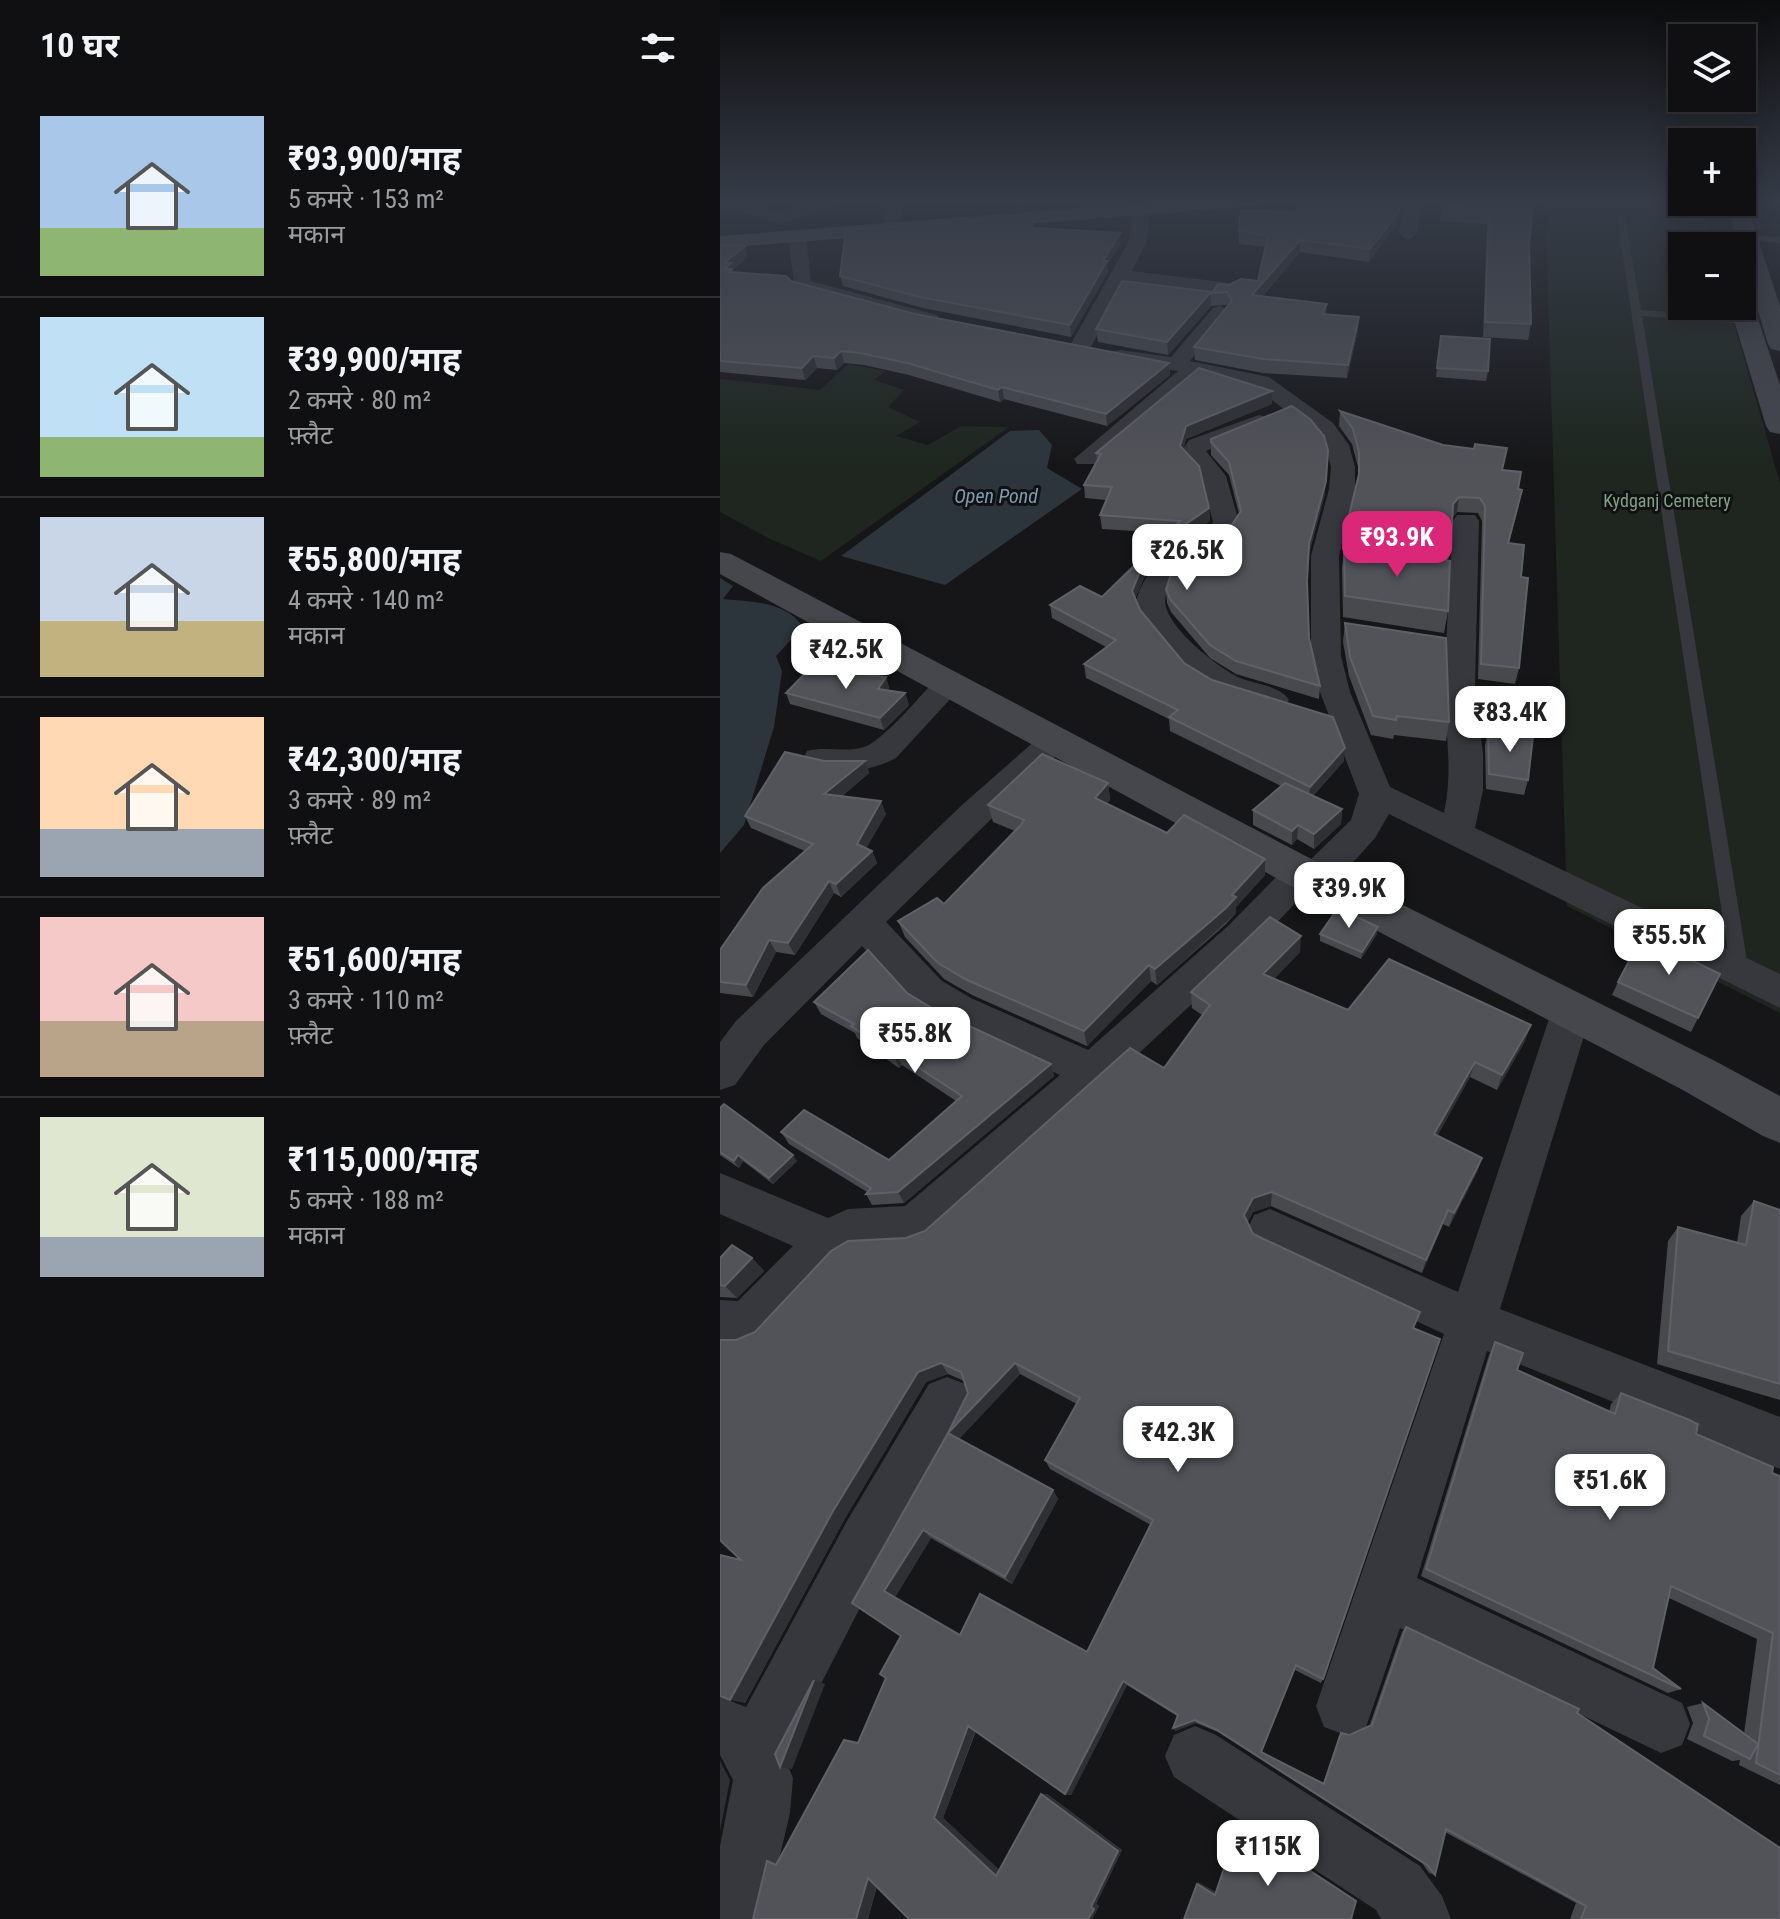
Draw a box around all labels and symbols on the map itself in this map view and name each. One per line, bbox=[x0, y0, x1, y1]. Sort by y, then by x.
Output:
water label: Open Pond bbox=[954, 484, 1038, 508]
park label: Kydganj Cemetery bbox=[1603, 490, 1731, 511]
pin: ₹93.9K bbox=[1332, 511, 1462, 579]
pin: ₹26.5K bbox=[1122, 524, 1252, 592]
pin: ₹42.5K bbox=[781, 623, 911, 691]
pin: ₹83.4K bbox=[1445, 686, 1575, 754]
pin: ₹39.9K bbox=[1284, 862, 1414, 930]
pin: ₹55.5K bbox=[1604, 909, 1734, 977]
pin: ₹55.8K bbox=[850, 1007, 980, 1075]
pin: ₹42.3K bbox=[1113, 1406, 1243, 1474]
pin: ₹51.6K bbox=[1545, 1454, 1675, 1522]
pin: ₹115K bbox=[1212, 1820, 1324, 1888]

